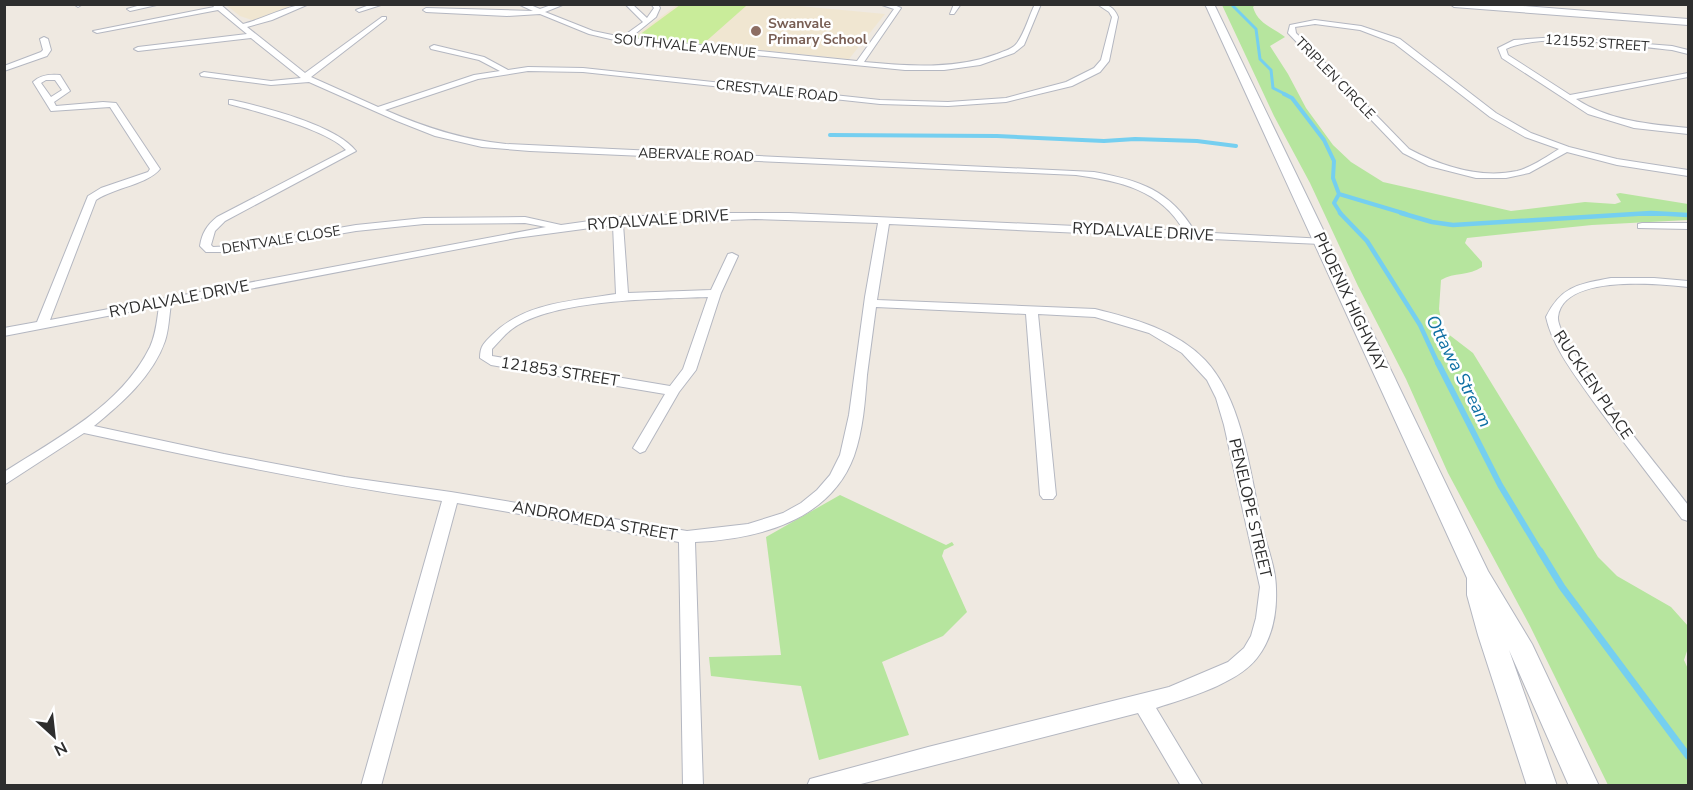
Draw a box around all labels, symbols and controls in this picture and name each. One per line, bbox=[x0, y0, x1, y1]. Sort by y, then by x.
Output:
place label: Swanvale Primary School bbox=[768, 14, 868, 49]
marker: Swanvale Primary School bbox=[749, 24, 763, 38]
street label: SOUTHVALE AVENUE bbox=[613, 29, 757, 63]
street label: 121552 STREET bbox=[1544, 30, 1650, 56]
street label: TRIPLEN CIRCLE bbox=[1291, 33, 1379, 123]
street label: CRESTVALE ROAD bbox=[715, 75, 839, 107]
street label: ABERVALE ROAD bbox=[638, 143, 754, 167]
street label: RYDALVALE DRIVE bbox=[586, 204, 730, 236]
street label: RYDALVALE DRIVE bbox=[1072, 217, 1214, 247]
street label: DENTVALE CLOSE bbox=[220, 221, 342, 259]
street label: PHOENIX HIGHWAY bbox=[1308, 229, 1392, 376]
street label: RYDALVALE DRIVE bbox=[107, 275, 251, 323]
water label: Ottawa Stream bbox=[1420, 311, 1498, 431]
street label: RUCKLEN PLACE bbox=[1548, 326, 1638, 444]
street label: 121853 STREET bbox=[499, 352, 621, 392]
street label: PENELOPE STREET bbox=[1223, 436, 1277, 580]
street label: ANDROMEDA STREET bbox=[511, 496, 679, 546]
north arrow bbox=[24, 706, 84, 766]
text: N bbox=[50, 736, 71, 761]

